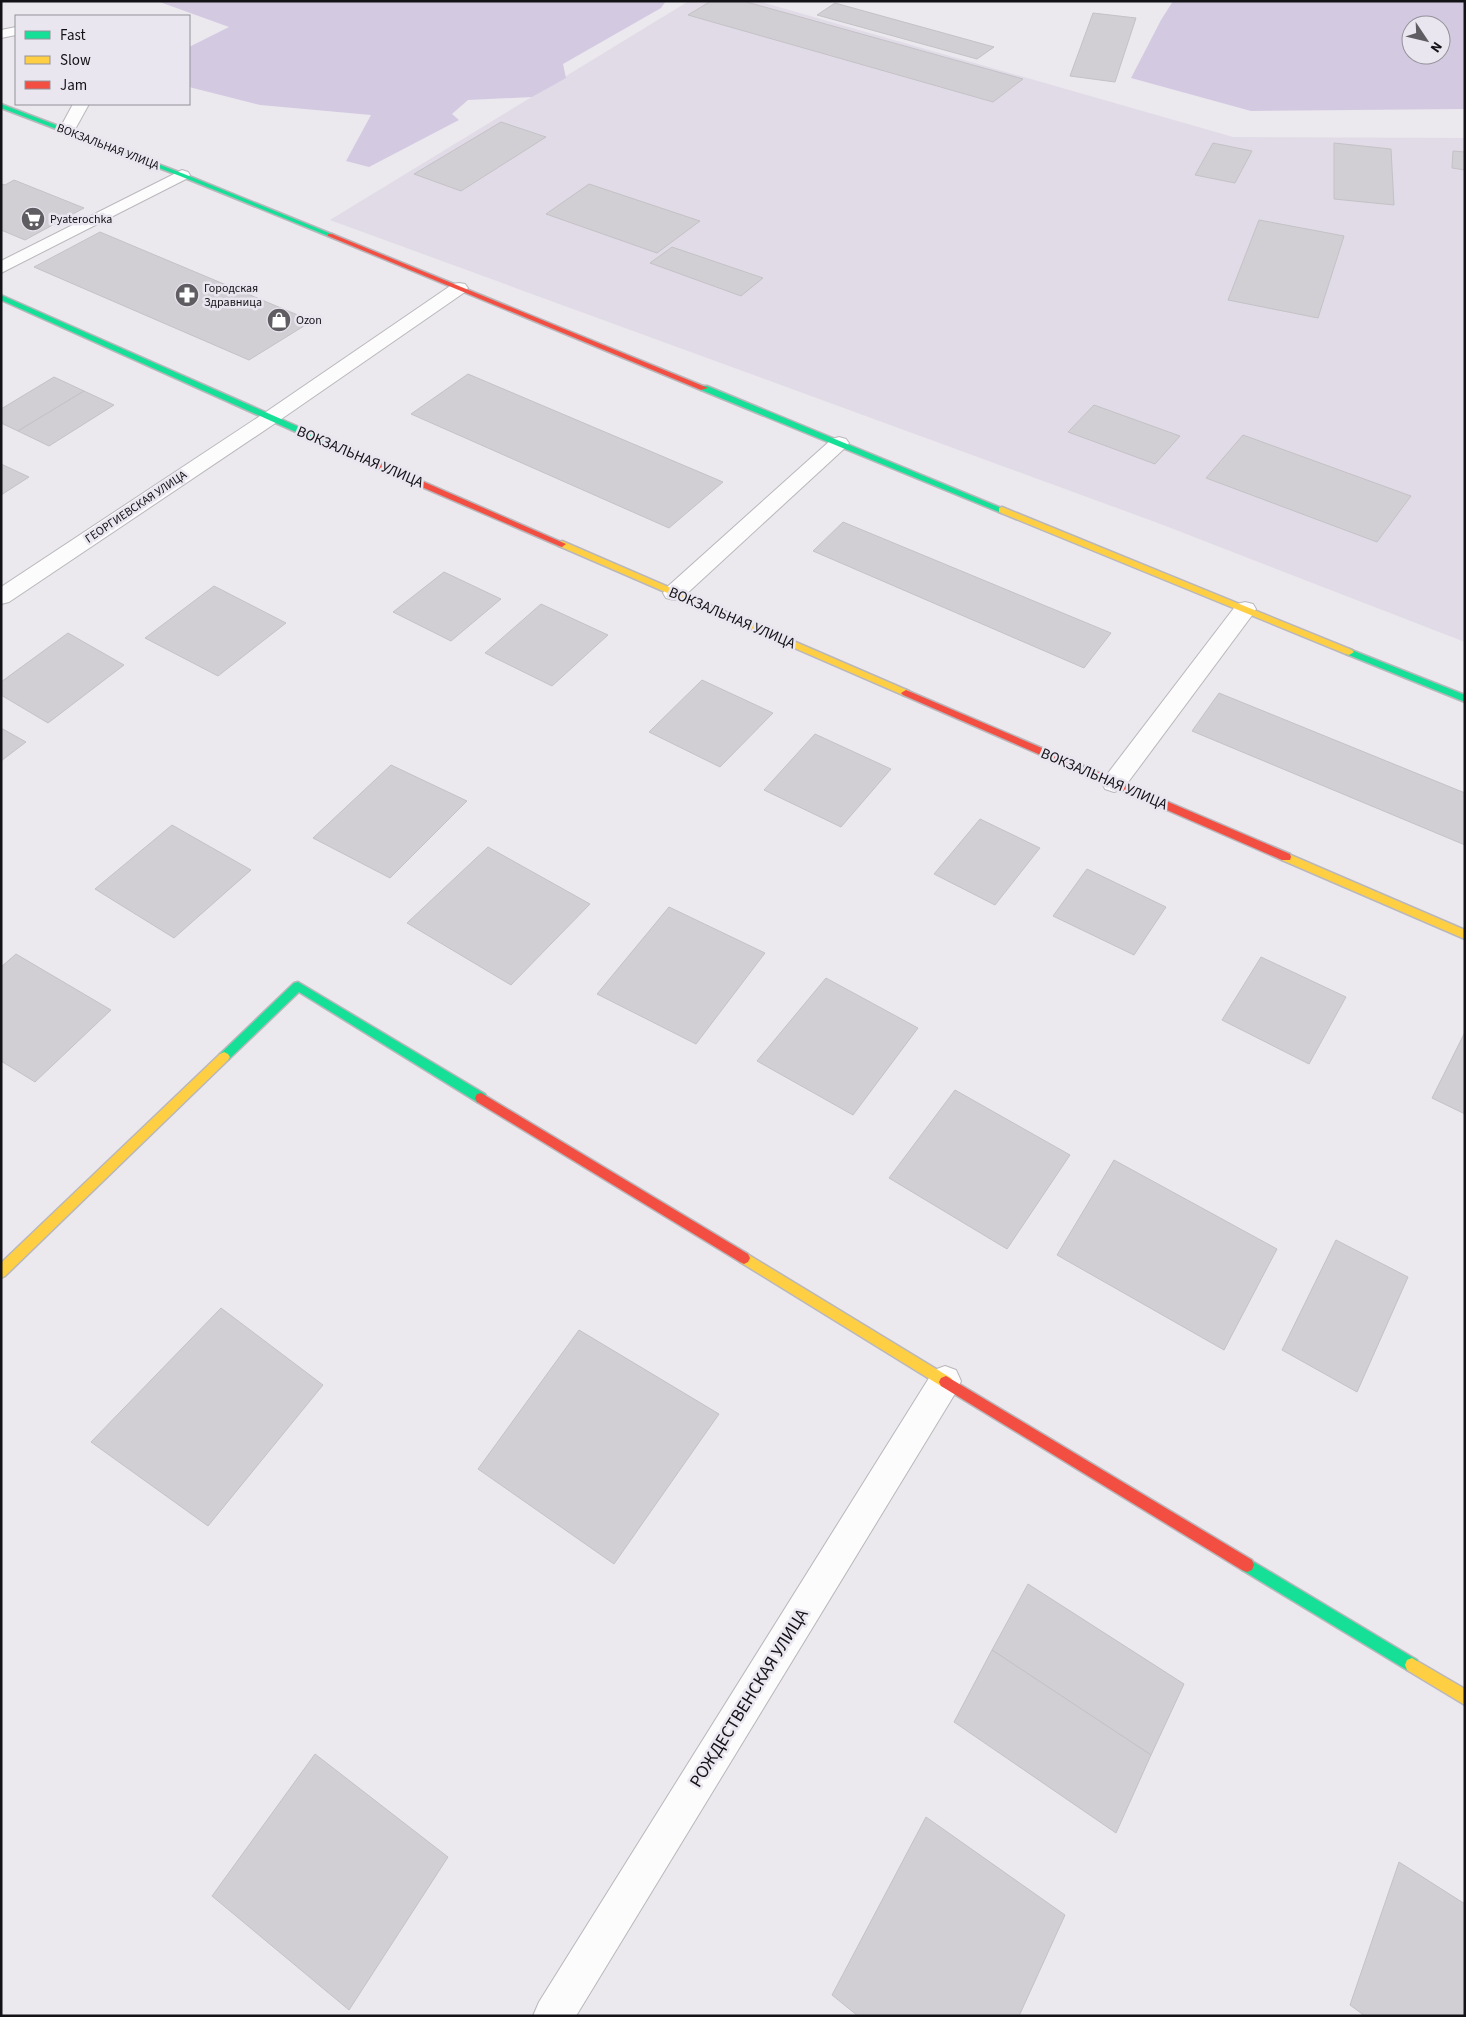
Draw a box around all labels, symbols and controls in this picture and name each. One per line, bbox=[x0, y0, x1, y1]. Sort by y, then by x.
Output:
legend bbox=[15, 15, 190, 105]
north arrow bbox=[1401, 15, 1451, 65]
text: Fast bbox=[60, 25, 86, 46]
text: N bbox=[1425, 37, 1447, 56]
text: Slow bbox=[60, 50, 91, 71]
text: Jam bbox=[60, 75, 87, 96]
street label: ВОКЗАЛЬНАЯ УЛИЦА bbox=[54, 120, 162, 175]
supermarket icon: Pyaterochka bbox=[20, 206, 46, 232]
place label: Pyaterochka bbox=[50, 211, 112, 228]
place label: Городская Здравница bbox=[204, 280, 262, 311]
pharmacy icon: Городская Здравница bbox=[174, 282, 200, 308]
shop icon: Ozon bbox=[266, 307, 292, 333]
place label: Ozon bbox=[296, 312, 322, 329]
street label: ВОКЗАЛЬНАЯ УЛИЦА bbox=[293, 421, 427, 493]
street label: ГЕОРГИЕВСКАЯ УЛИЦА bbox=[82, 466, 191, 547]
street label: ВОКЗАЛЬНАЯ УЛИЦА bbox=[665, 582, 799, 654]
street label: ВОКЗАЛЬНАЯ УЛИЦА bbox=[1037, 743, 1171, 815]
street label: РОЖДЕСТВЕНСКАЯ УЛИЦА bbox=[684, 1604, 814, 1792]

